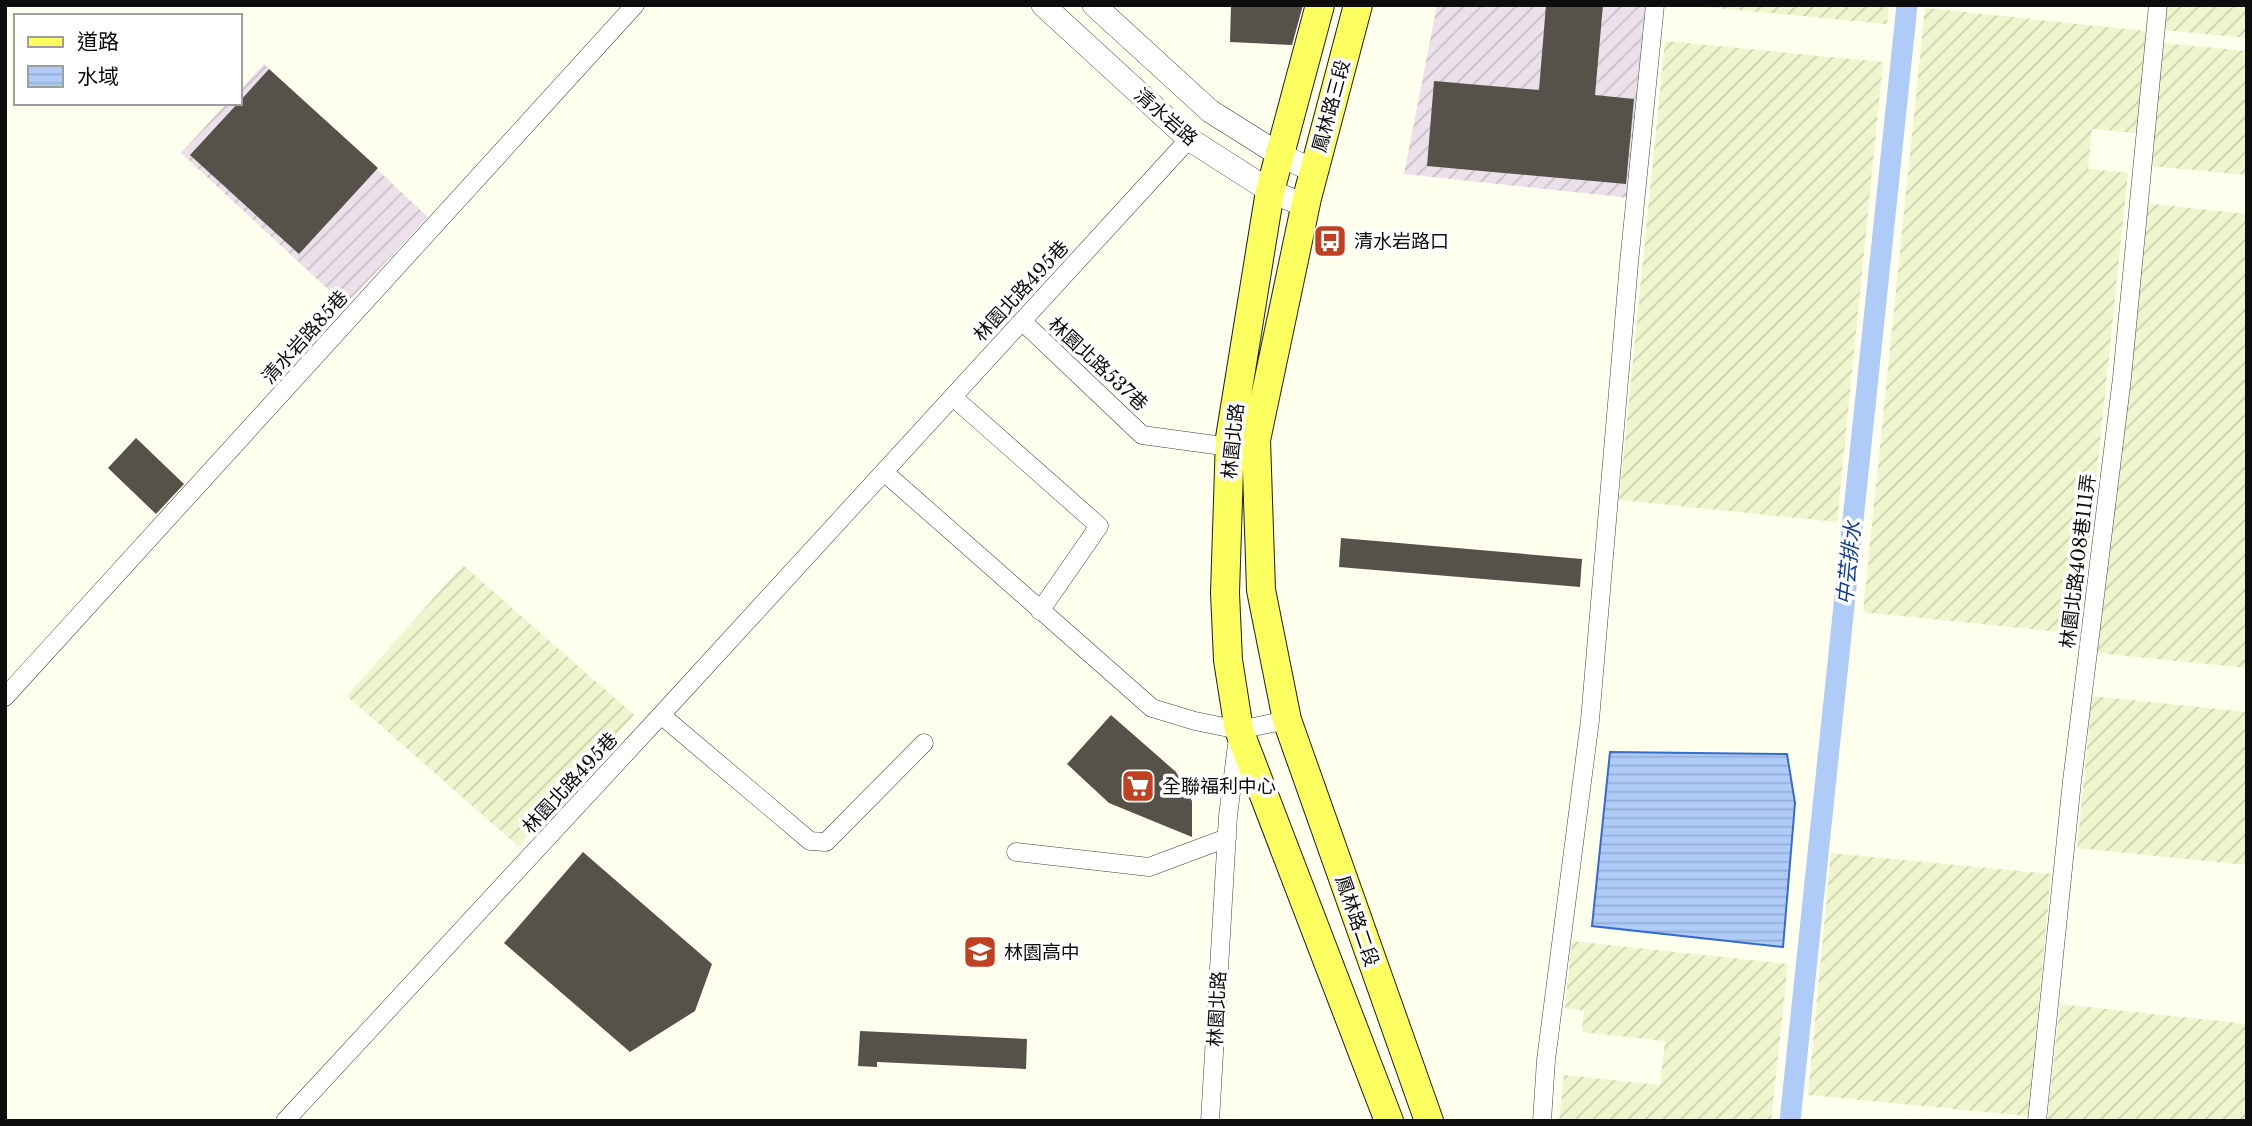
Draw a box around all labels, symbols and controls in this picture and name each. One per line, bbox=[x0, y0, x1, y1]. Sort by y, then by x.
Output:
legend bbox=[14, 14, 242, 105]
text: 道路 bbox=[77, 29, 119, 55]
street label: 鳳林路三段 bbox=[1308, 57, 1354, 155]
text: 水域 bbox=[77, 64, 119, 90]
street label: 清水岩路 bbox=[1130, 83, 1202, 151]
bus stop icon: 清水岩路口 bbox=[1311, 222, 1349, 260]
place label: 清水岩路口 bbox=[1354, 230, 1449, 253]
street label: 林園北路495巷 bbox=[969, 236, 1073, 346]
street label: 清水岩路85巷 bbox=[257, 286, 353, 388]
street label: 林園北路537巷 bbox=[1044, 312, 1152, 416]
street label: 林園北路 bbox=[1218, 402, 1248, 480]
street label: 林園北路408巷111弄 bbox=[2056, 472, 2100, 650]
water label: 中芸排水 bbox=[1832, 519, 1866, 606]
street label: 林園北路495巷 bbox=[518, 728, 622, 838]
supermarket icon: 全聯福利中心 bbox=[1119, 767, 1157, 805]
place label: 全聯福利中心 bbox=[1162, 775, 1276, 798]
street label: 鳳林路二段 bbox=[1331, 872, 1383, 970]
school or university icon: 林園高中 bbox=[961, 933, 999, 971]
place label: 林園高中 bbox=[1004, 941, 1080, 964]
street label: 林園北路 bbox=[1204, 970, 1230, 1048]

